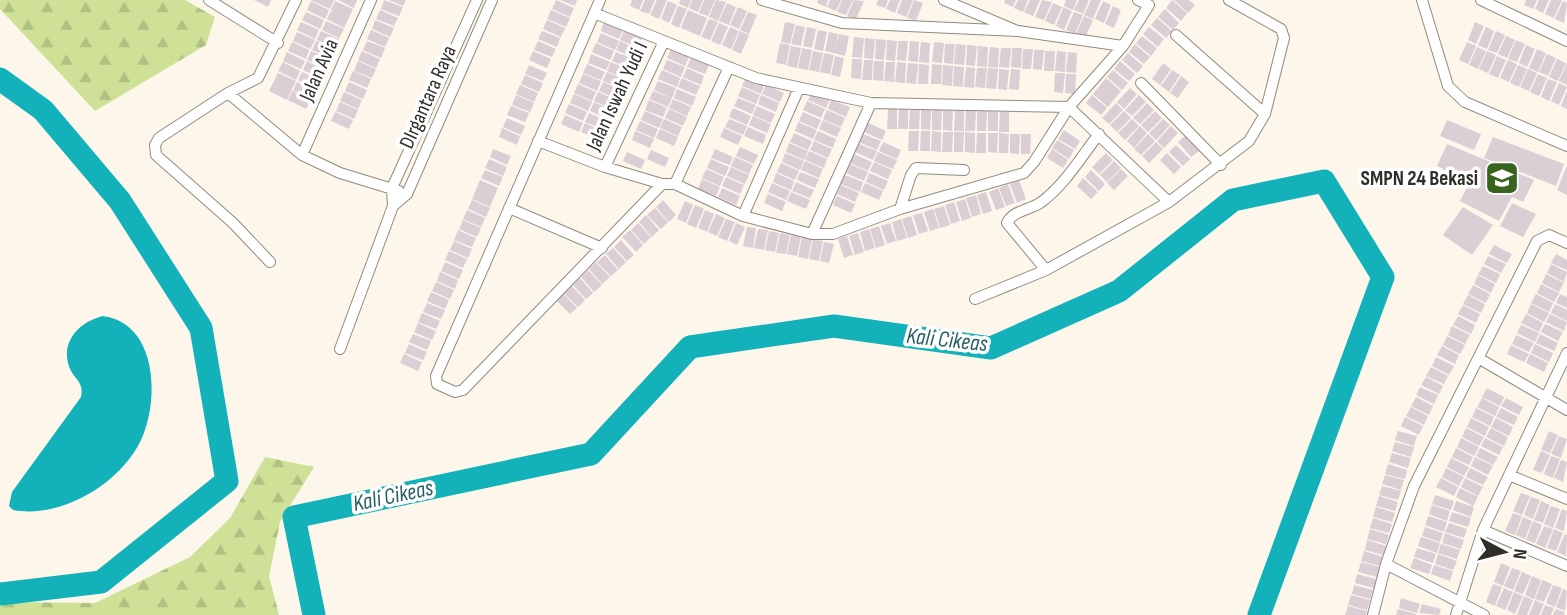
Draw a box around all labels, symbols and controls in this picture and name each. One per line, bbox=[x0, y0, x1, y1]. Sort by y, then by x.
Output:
street label: Jalan Avia bbox=[294, 35, 344, 106]
street label: Jalan Iswah Yudi I bbox=[580, 38, 653, 155]
street label: DIrgantara Raya bbox=[394, 42, 462, 152]
school or university icon: SMPN 24 Bekasi bbox=[1483, 159, 1521, 197]
place label: SMPN 24 Bekasi bbox=[1360, 166, 1478, 191]
water label: Kali Cikeas bbox=[905, 322, 989, 358]
water label: Kali Cikeas bbox=[350, 474, 436, 518]
north arrow bbox=[1469, 517, 1539, 587]
text: N bbox=[1507, 547, 1531, 560]

